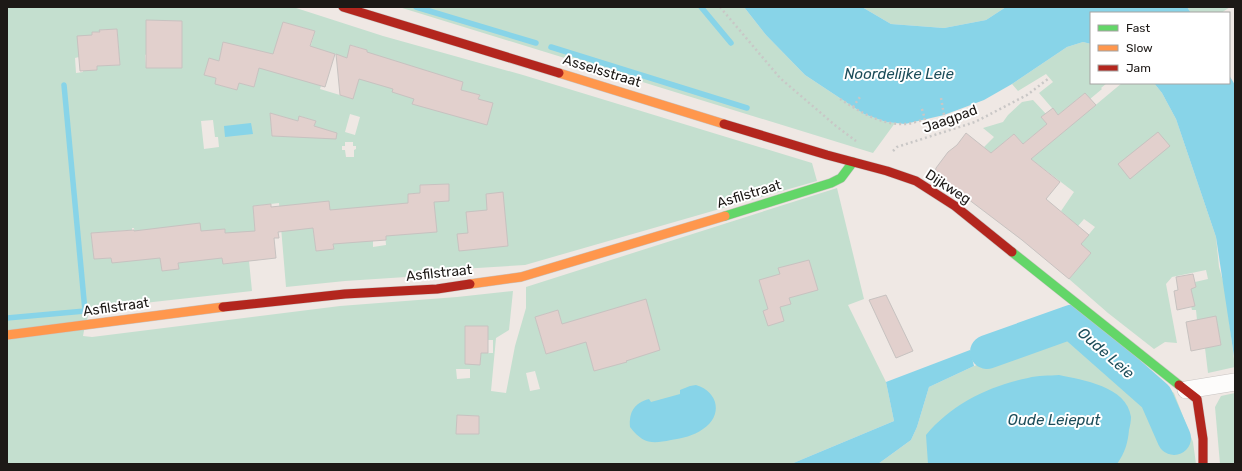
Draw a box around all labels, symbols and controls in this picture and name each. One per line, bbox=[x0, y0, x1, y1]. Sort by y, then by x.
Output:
legend bbox=[1090, 12, 1230, 84]
text: Fast bbox=[1126, 21, 1150, 35]
text: Slow bbox=[1126, 41, 1153, 55]
street label: Asselsstraat bbox=[561, 51, 644, 91]
text: Jam bbox=[1126, 61, 1151, 75]
water label: Noordelijke Leie bbox=[844, 65, 954, 83]
street label: Jaagpad bbox=[920, 101, 980, 137]
street label: Dijkweg bbox=[922, 166, 974, 208]
street label: Asfilstraat bbox=[715, 176, 784, 212]
street label: Asfilstraat bbox=[405, 261, 473, 285]
street label: Asfilstraat bbox=[82, 294, 151, 320]
water label: Oude Leie bbox=[1074, 324, 1138, 383]
water label: Oude Leieput bbox=[1008, 411, 1100, 429]

